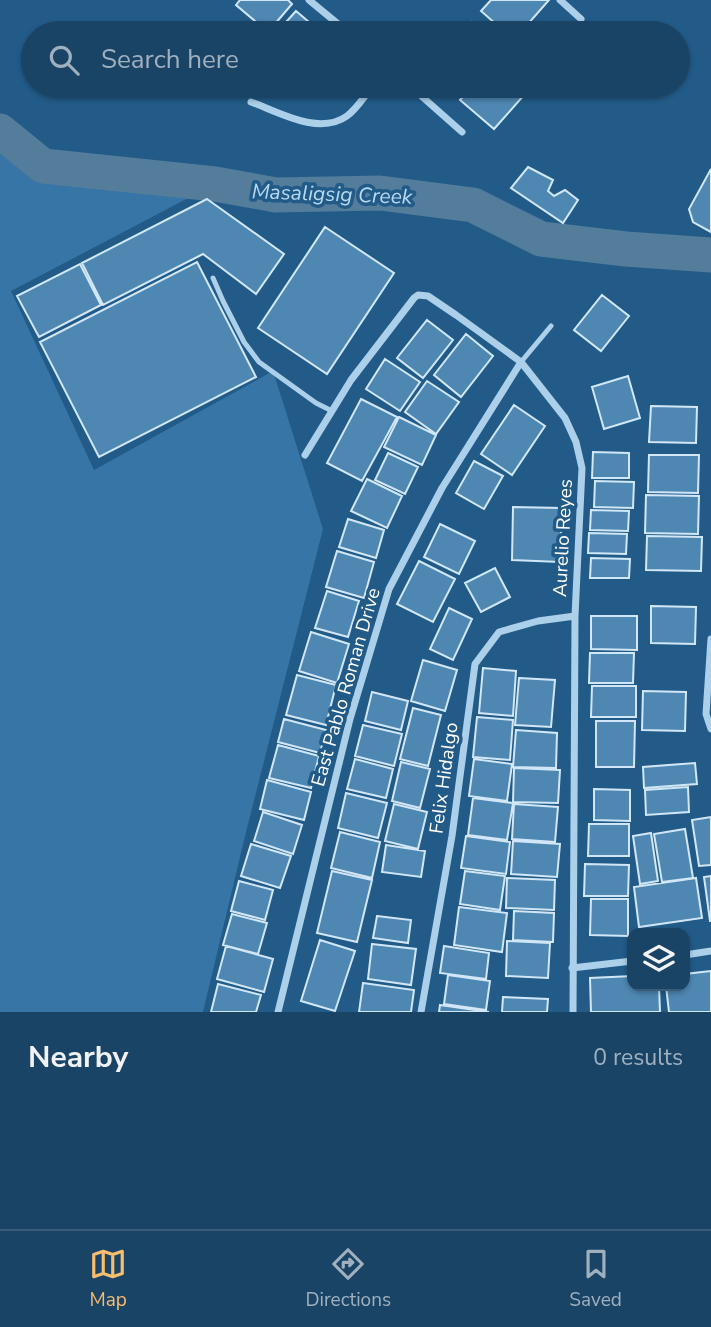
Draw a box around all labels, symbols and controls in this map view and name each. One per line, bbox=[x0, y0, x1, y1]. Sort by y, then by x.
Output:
search box bbox=[21, 21, 690, 98]
icon: search bbox=[45, 41, 83, 79]
text: Search here bbox=[101, 42, 239, 77]
water label: Masaligsig Creek bbox=[251, 177, 413, 211]
street label: Aurelio Reyes bbox=[547, 478, 579, 598]
street label: East Pablo Roman Drive bbox=[305, 585, 387, 789]
street label: Felix Hidalgo bbox=[423, 721, 465, 835]
map controls bbox=[627, 928, 690, 991]
button: layers bbox=[627, 928, 690, 991]
text: Nearby bbox=[28, 1037, 128, 1078]
text: 0 results bbox=[593, 1042, 683, 1073]
tab: Map bbox=[89, 1245, 127, 1313]
tab: Directions bbox=[305, 1245, 391, 1313]
tab: Saved bbox=[569, 1245, 622, 1313]

